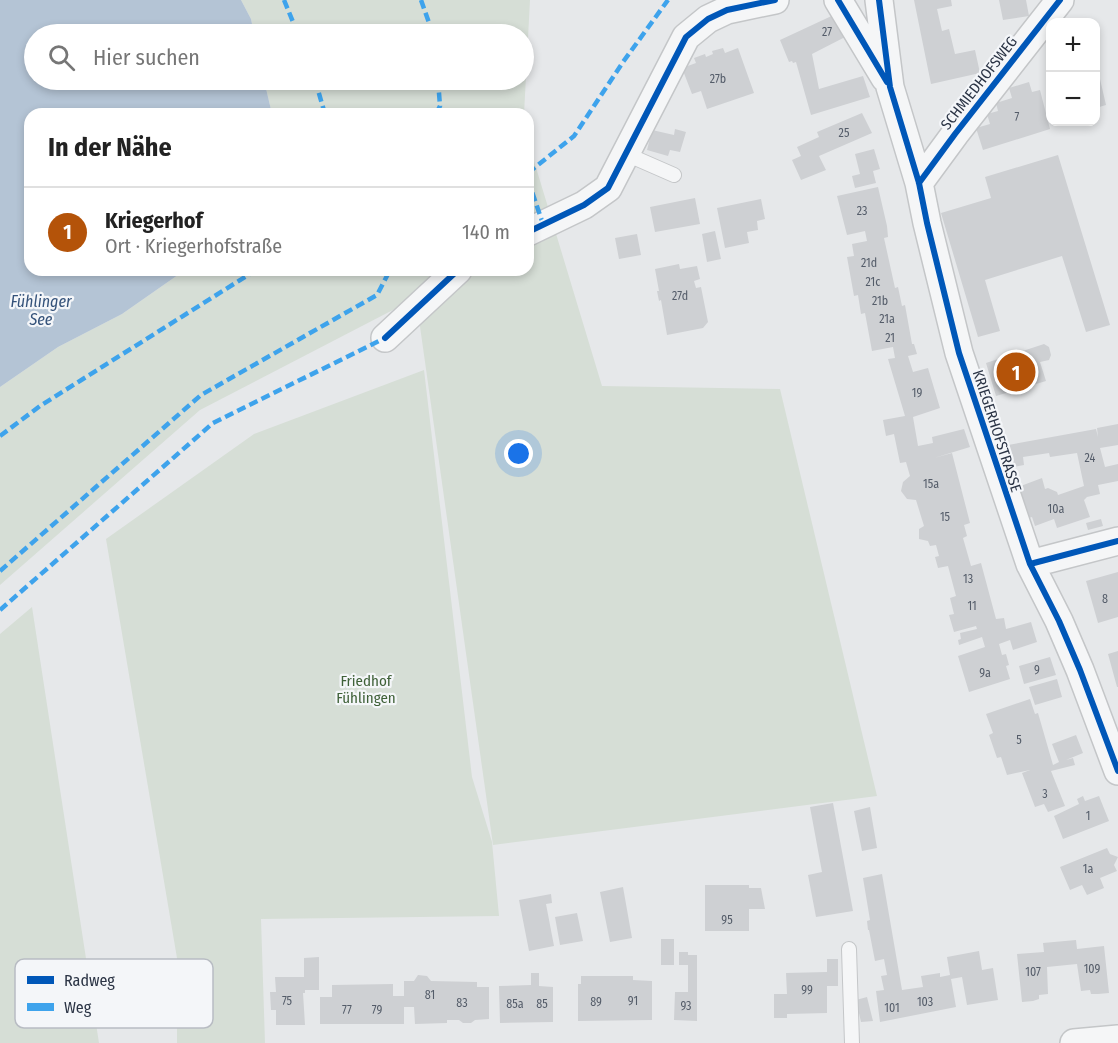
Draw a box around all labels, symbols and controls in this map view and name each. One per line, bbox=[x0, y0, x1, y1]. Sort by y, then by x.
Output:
map controls bbox=[1046, 18, 1100, 126]
button: + bbox=[1046, 18, 1100, 72]
search box bbox=[24, 24, 534, 90]
house number: 27 bbox=[822, 25, 832, 39]
street label: SCHMIEDHOFSWEG bbox=[937, 33, 1021, 133]
icon: search bbox=[45, 41, 78, 74]
text: Hier suchen bbox=[93, 44, 200, 71]
house number: 27b bbox=[710, 72, 726, 86]
button: − bbox=[1046, 72, 1100, 126]
house number: 7 bbox=[1015, 110, 1020, 124]
house number: 25 bbox=[839, 126, 850, 140]
text: In der Nähe bbox=[48, 132, 172, 163]
house number: 23 bbox=[857, 204, 867, 218]
text: Kriegerhof bbox=[105, 207, 203, 234]
text: 1 bbox=[63, 220, 72, 244]
text: 140 m bbox=[462, 220, 510, 244]
text: Ort · Kriegerhofstraße bbox=[105, 234, 282, 258]
house number: 21d bbox=[861, 256, 877, 270]
house number: 21c bbox=[866, 275, 880, 289]
house number: 27d bbox=[672, 289, 688, 303]
water label: Fühlinger See bbox=[10, 292, 72, 329]
house number: 21b bbox=[872, 294, 888, 308]
house number: 21a bbox=[879, 312, 895, 326]
house number: 21 bbox=[885, 331, 895, 345]
pin: 1 bbox=[996, 350, 1036, 394]
street label: KRIEGERHOFSTRASSE bbox=[969, 368, 1025, 494]
house number: 19 bbox=[912, 386, 922, 400]
your location bbox=[504, 439, 533, 468]
house number: 24 bbox=[1085, 451, 1096, 465]
house number: 15a bbox=[923, 477, 939, 491]
house number: 10a bbox=[1048, 502, 1065, 516]
house number: 15 bbox=[940, 510, 951, 524]
house number: 13 bbox=[963, 572, 973, 586]
house number: 8 bbox=[1102, 592, 1108, 606]
house number: 11 bbox=[967, 599, 977, 613]
house number: 9 bbox=[1034, 663, 1040, 677]
house number: 9a bbox=[979, 666, 991, 680]
park label: Friedhof Fühlingen bbox=[336, 672, 396, 707]
house number: 5 bbox=[1016, 733, 1022, 747]
house number: 3 bbox=[1042, 787, 1048, 801]
house number: 1 bbox=[1086, 809, 1090, 823]
house number: 1a bbox=[1083, 862, 1093, 876]
house number: 95 bbox=[721, 913, 733, 927]
legend bbox=[15, 959, 213, 1028]
house number: 109 bbox=[1084, 962, 1101, 976]
house number: 107 bbox=[1025, 965, 1041, 979]
text: Radweg bbox=[64, 971, 115, 990]
house number: 99 bbox=[801, 983, 813, 997]
house number: 81 bbox=[425, 988, 435, 1002]
house number: 75 bbox=[282, 994, 293, 1008]
house number: 91 bbox=[628, 994, 638, 1008]
house number: 89 bbox=[590, 995, 602, 1009]
house number: 103 bbox=[917, 995, 933, 1009]
house number: 83 bbox=[456, 996, 468, 1010]
house number: 85a bbox=[506, 997, 524, 1011]
house number: 85 bbox=[536, 997, 548, 1011]
text: Weg bbox=[64, 998, 92, 1017]
house number: 93 bbox=[680, 999, 692, 1013]
house number: 101 bbox=[884, 1001, 900, 1015]
house number: 77 bbox=[342, 1003, 352, 1017]
house number: 79 bbox=[372, 1003, 382, 1017]

